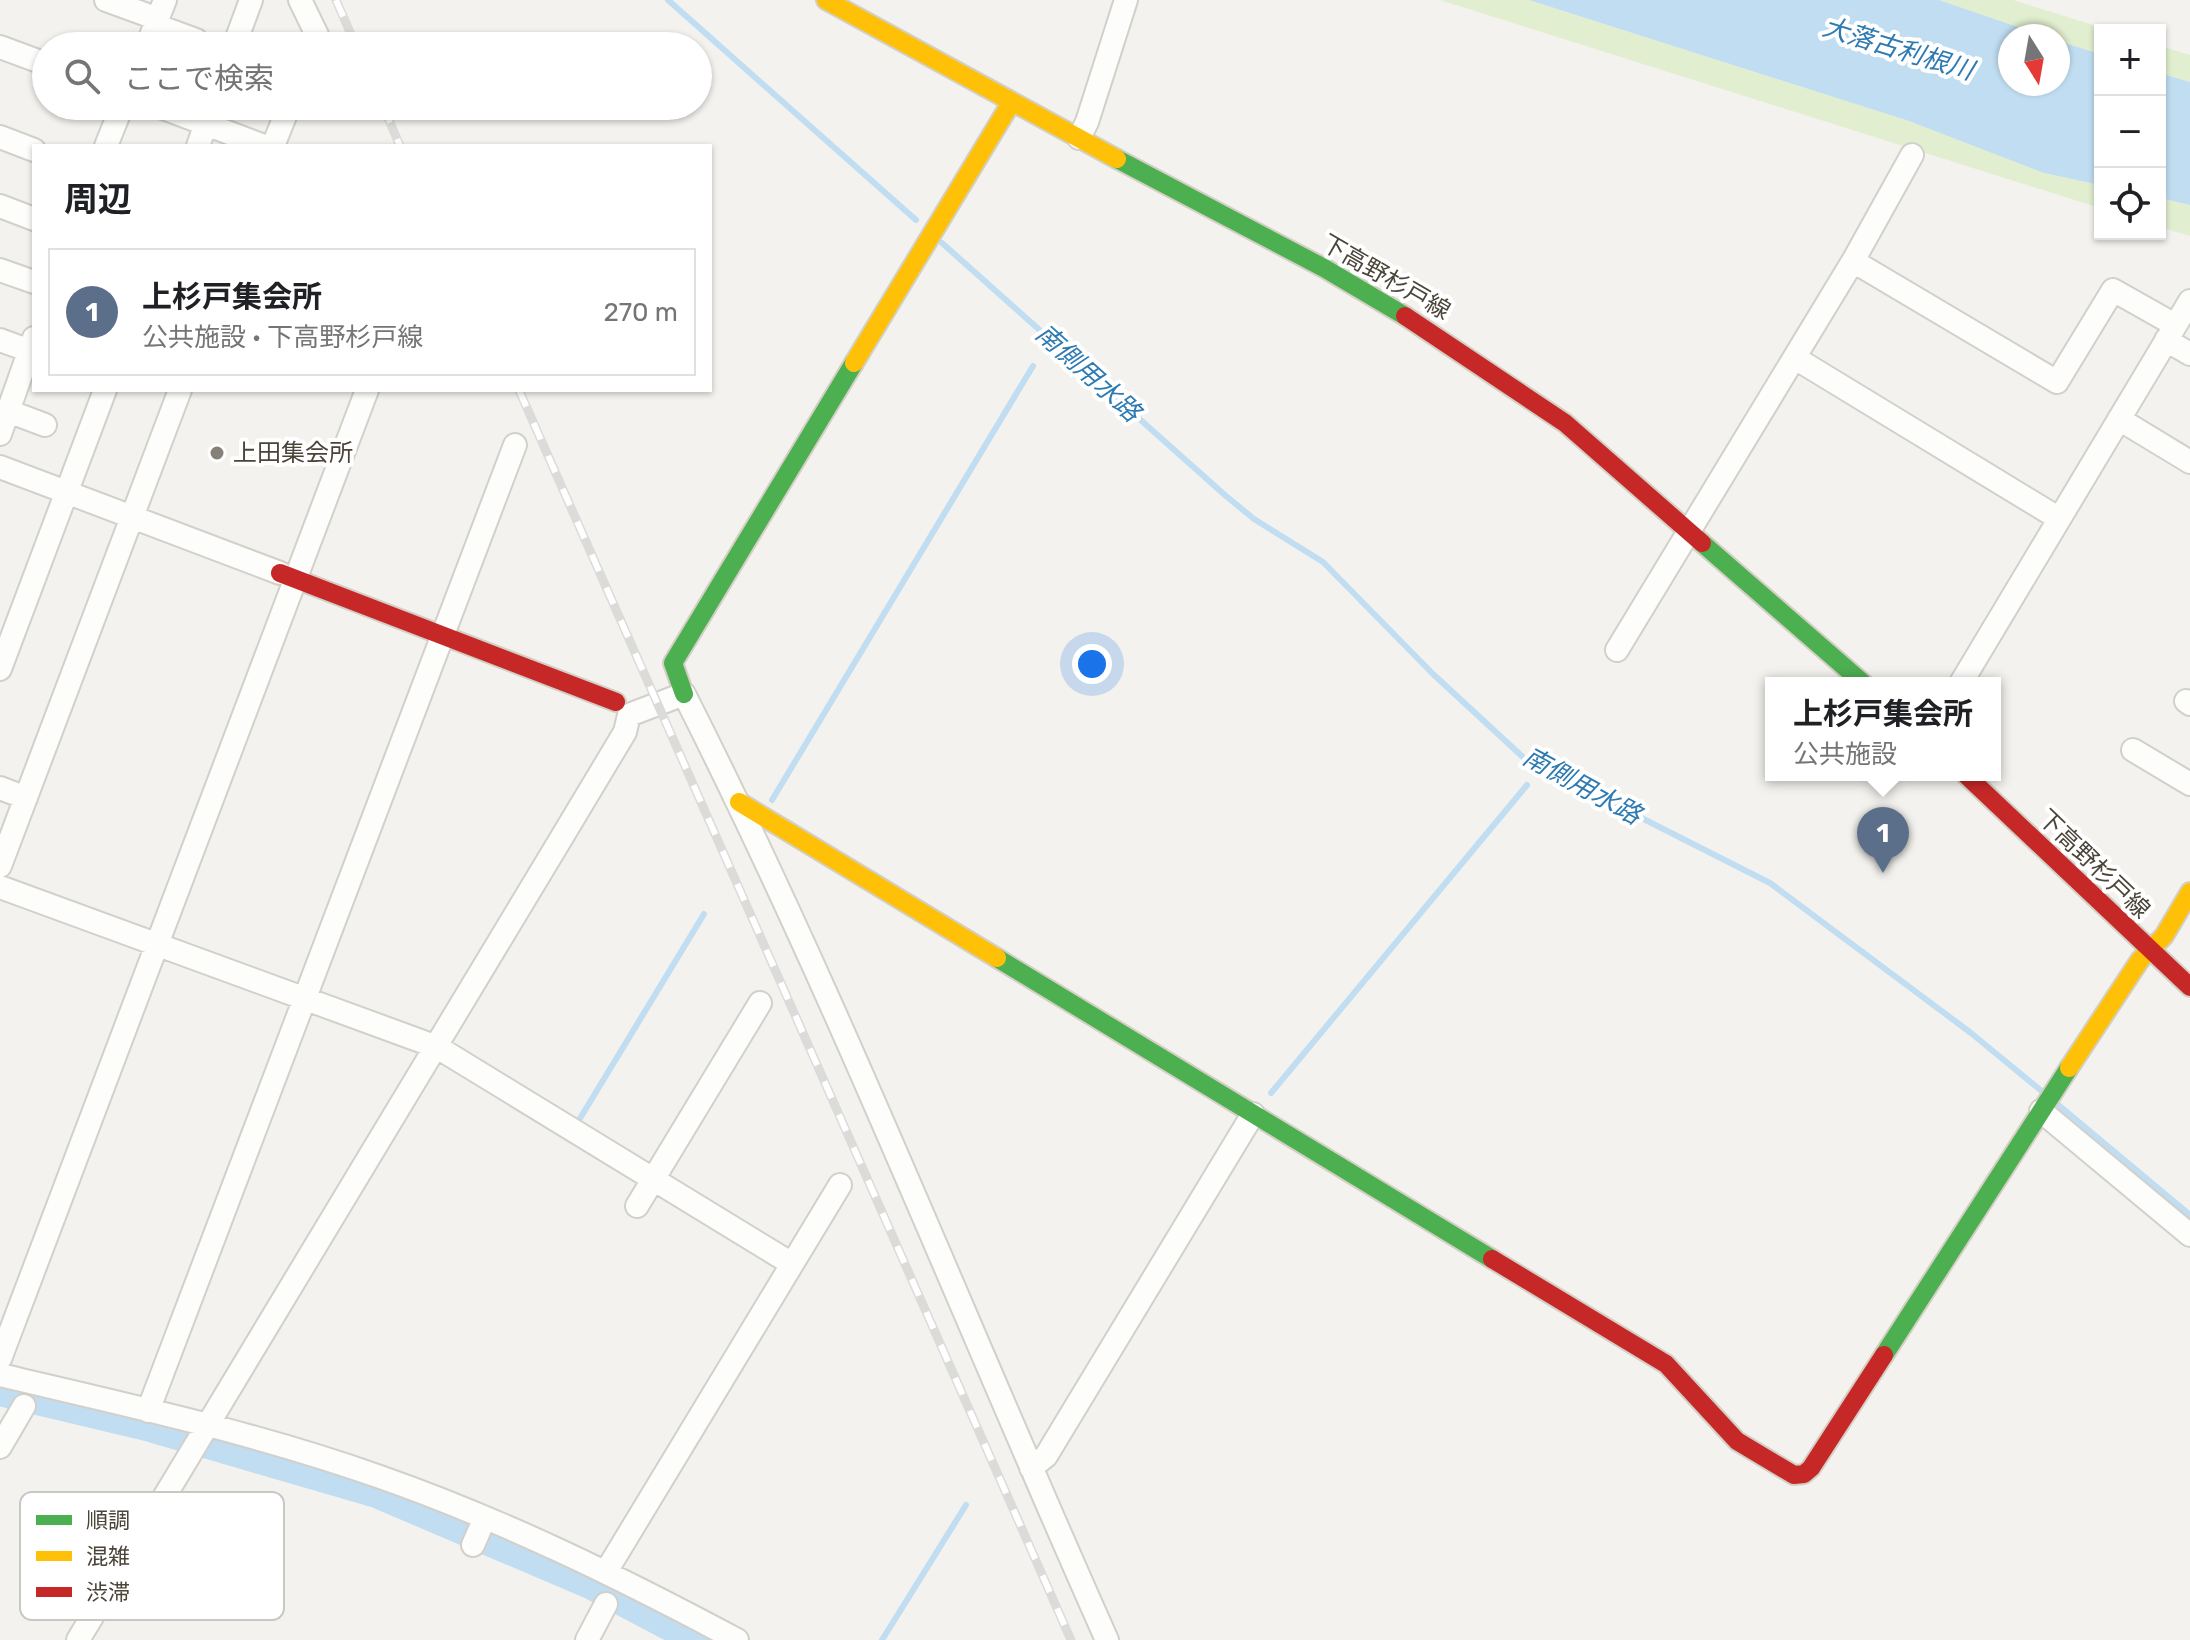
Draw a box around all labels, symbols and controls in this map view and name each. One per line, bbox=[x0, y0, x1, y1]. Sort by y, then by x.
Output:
water label: 大落古利根川 bbox=[1819, 11, 1980, 88]
north arrow bbox=[1998, 24, 2070, 96]
map controls bbox=[2094, 24, 2166, 240]
button: + bbox=[2094, 24, 2166, 96]
search box bbox=[32, 32, 712, 120]
icon: search bbox=[60, 54, 104, 98]
text: ここで検索 bbox=[124, 61, 274, 97]
button: − bbox=[2094, 96, 2166, 168]
button: locate bbox=[2094, 168, 2166, 240]
text: 周辺 bbox=[64, 179, 132, 220]
street label: 下高野杉戸線 bbox=[1317, 229, 1455, 325]
text: 上杉戸集会所 bbox=[142, 279, 322, 315]
text: 1 bbox=[86, 297, 98, 328]
text: 270 m bbox=[603, 297, 678, 328]
water label: 南側用水路 bbox=[1029, 318, 1148, 429]
text: 公共施設 · 下高野杉戸線 bbox=[142, 322, 423, 353]
place label: 上田集会所 bbox=[233, 439, 353, 467]
marker: 上田集会所 bbox=[208, 444, 226, 462]
your location bbox=[1072, 644, 1112, 684]
popup bbox=[1765, 677, 2001, 781]
text: 上杉戸集会所 bbox=[1793, 696, 1973, 732]
text: 公共施設 bbox=[1793, 739, 1897, 770]
water label: 南側用水路 bbox=[1518, 741, 1648, 832]
street label: 下高野杉戸線 bbox=[2032, 804, 2156, 924]
pin: 1 bbox=[1857, 807, 1909, 873]
legend bbox=[20, 1492, 284, 1620]
text: 順調 bbox=[86, 1507, 130, 1534]
text: 混雑 bbox=[86, 1543, 130, 1570]
text: 渋滞 bbox=[86, 1579, 130, 1606]

